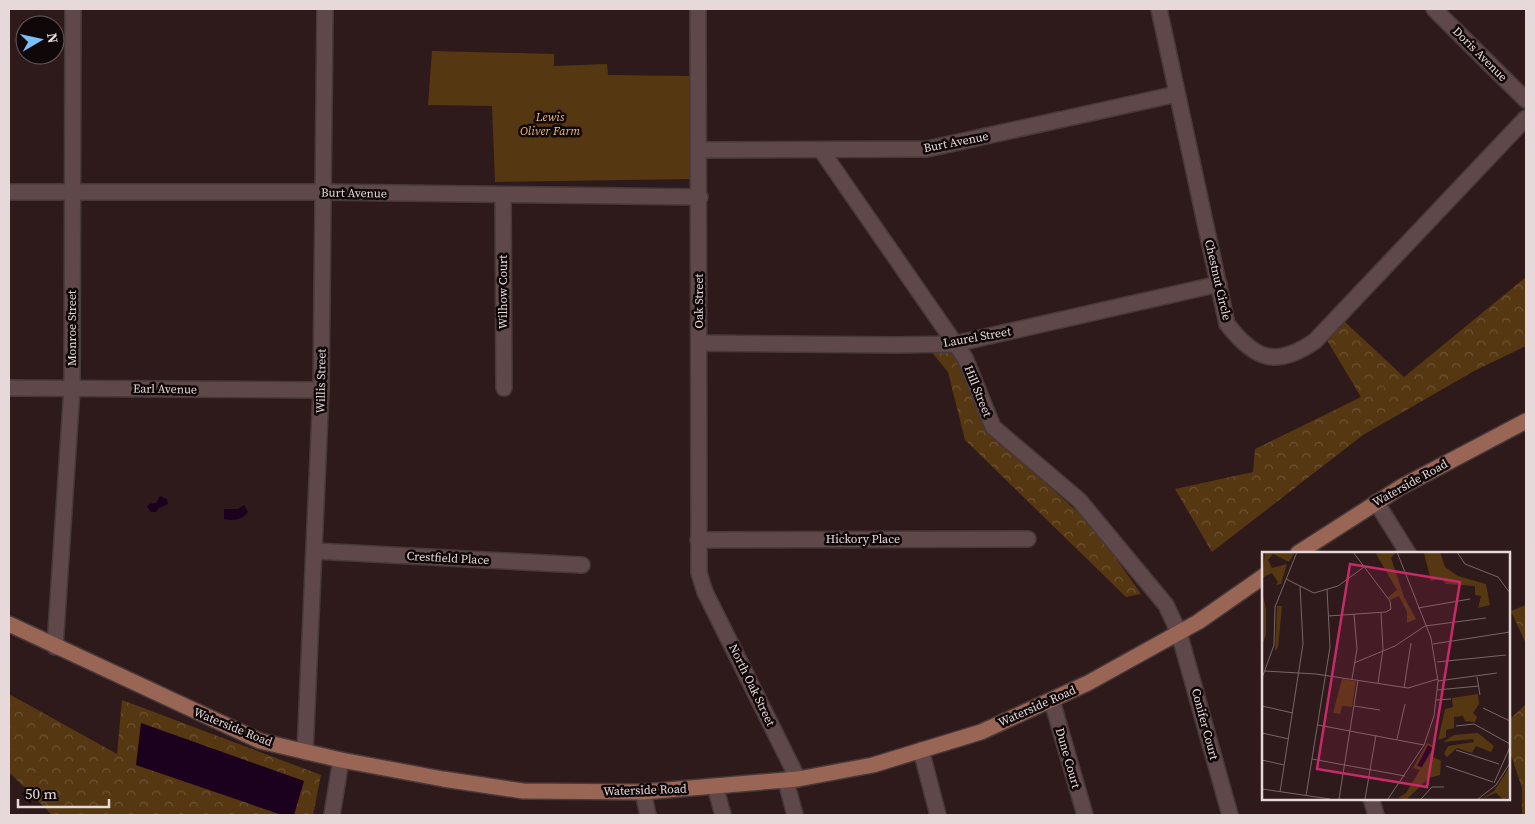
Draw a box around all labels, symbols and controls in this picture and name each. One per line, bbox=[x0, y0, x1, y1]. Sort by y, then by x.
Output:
north arrow bbox=[15, 15, 65, 65]
street label: Doris Avenue bbox=[1449, 23, 1511, 85]
text: N bbox=[42, 31, 64, 45]
park label: Lewis Oliver Farm bbox=[520, 109, 580, 139]
street label: Burt Avenue bbox=[922, 128, 990, 156]
street label: Burt Avenue bbox=[321, 184, 387, 202]
street label: Chestnut Circle bbox=[1201, 238, 1235, 322]
street label: Wilhow Court bbox=[495, 255, 511, 329]
street label: Oak Street bbox=[691, 273, 707, 328]
street label: Monroe Street bbox=[64, 290, 80, 366]
street label: Laurel Street bbox=[942, 323, 1012, 351]
street label: Willis Street bbox=[312, 348, 330, 413]
street label: Hill Street bbox=[960, 363, 996, 419]
street label: Earl Avenue bbox=[133, 380, 197, 398]
street label: Waterside Road bbox=[1370, 456, 1451, 510]
street label: Hickory Place bbox=[826, 531, 900, 547]
street label: Crestfield Place bbox=[406, 548, 490, 568]
inset map bbox=[1262, 552, 1510, 799]
street label: North Oak Street bbox=[725, 641, 779, 729]
street label: Waterside Road bbox=[996, 682, 1079, 730]
street label: Conifer Court bbox=[1188, 687, 1222, 762]
street label: Waterside Road bbox=[191, 704, 275, 750]
street label: Dune Court bbox=[1052, 726, 1084, 790]
scale bar bbox=[18, 776, 109, 808]
street label: Waterside Road bbox=[603, 781, 687, 799]
text: 50 m bbox=[25, 783, 57, 804]

